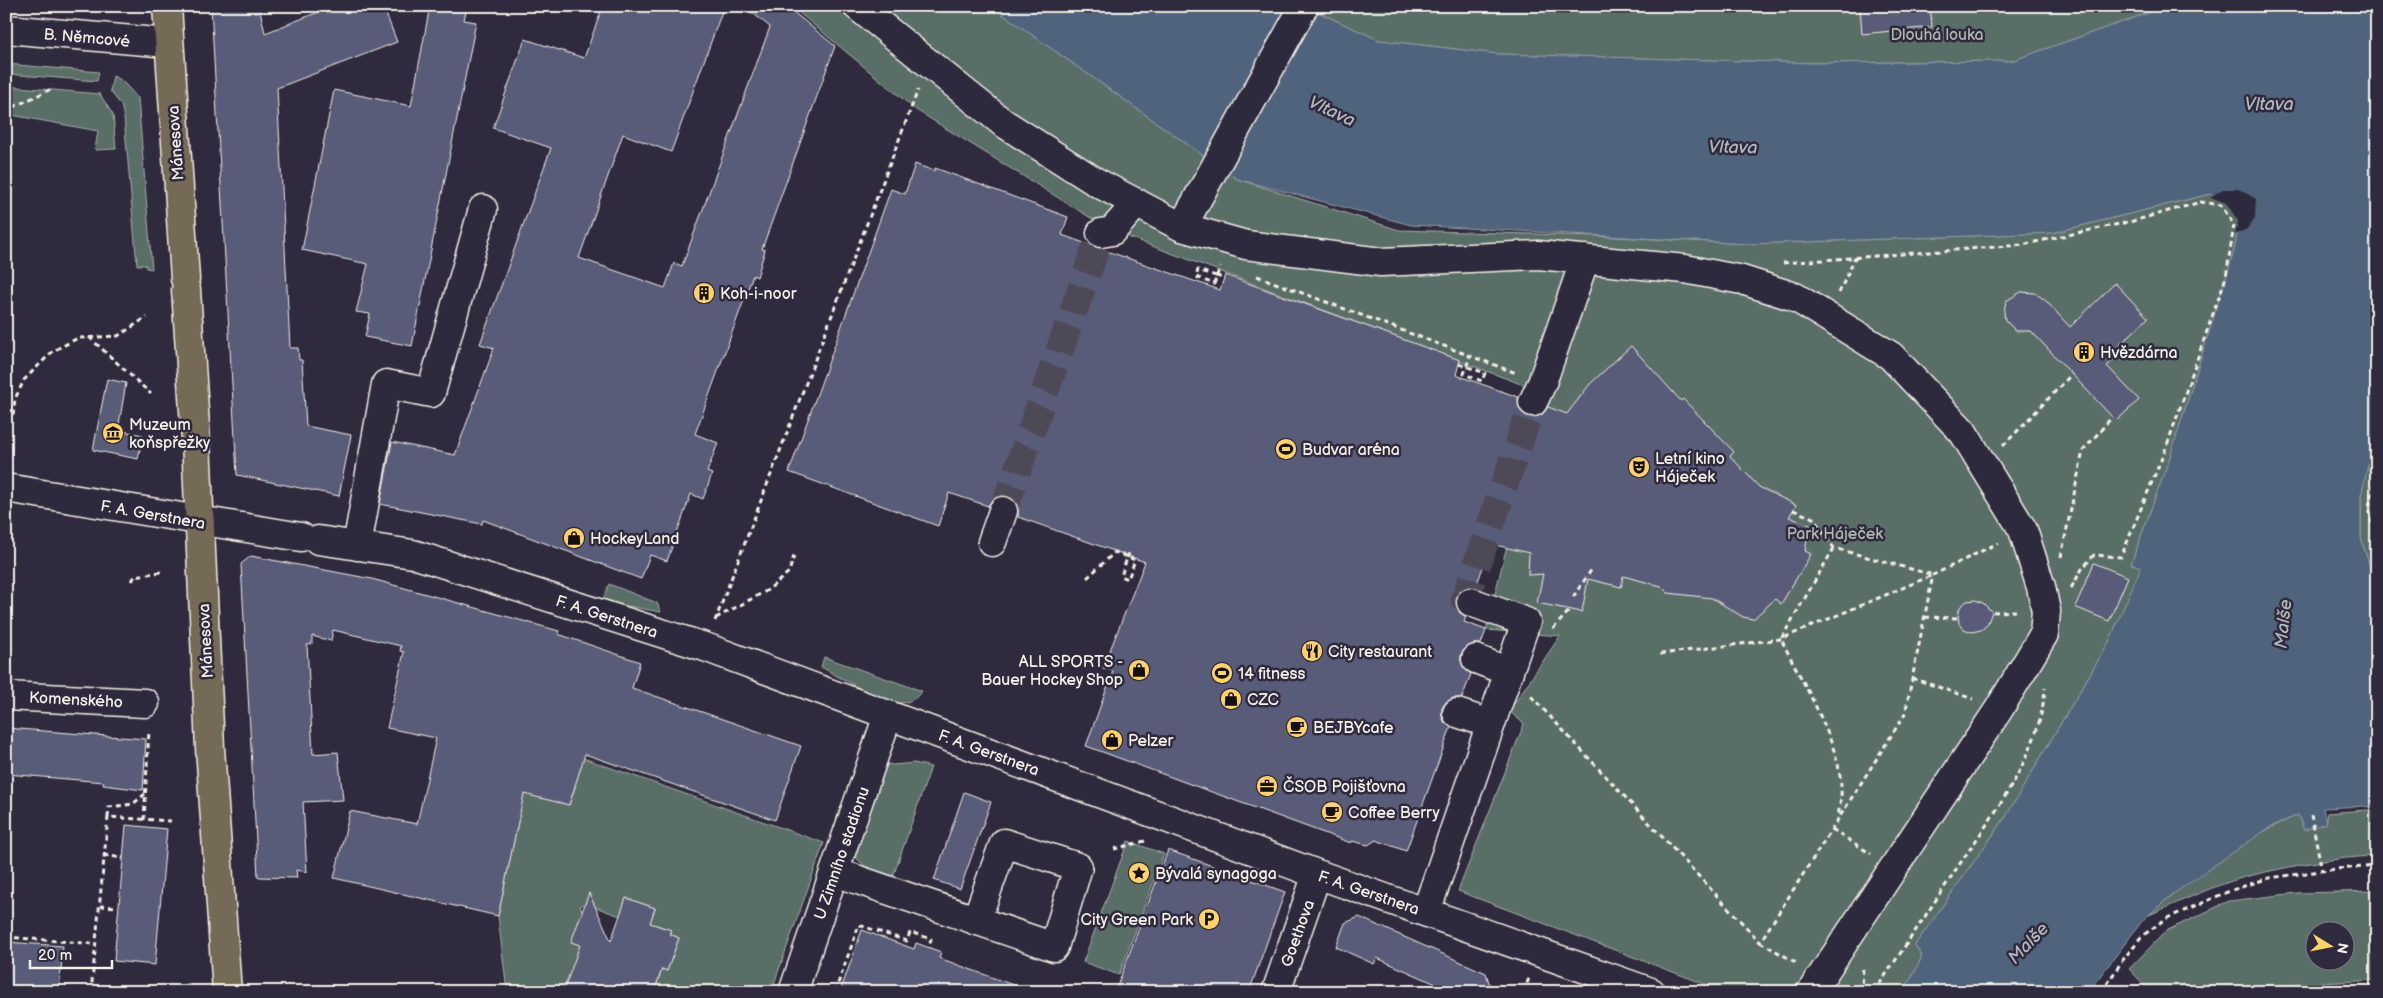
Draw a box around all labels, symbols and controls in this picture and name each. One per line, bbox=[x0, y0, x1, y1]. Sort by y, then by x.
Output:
street label: B. Němcové bbox=[43, 25, 131, 52]
park label: Dlouhá louka bbox=[1890, 26, 1984, 45]
water label: Vltava bbox=[1305, 92, 1359, 131]
water label: Vltava bbox=[2244, 94, 2294, 115]
street label: Mánesova bbox=[164, 105, 189, 181]
water label: Vltava bbox=[1708, 137, 1758, 158]
building icon: Koh-i-noor bbox=[692, 281, 716, 305]
place label: Koh-i-noor bbox=[720, 285, 797, 304]
building icon: Hvězdárna bbox=[2072, 340, 2096, 364]
place label: Hvězdárna bbox=[2100, 344, 2178, 363]
place label: Muzeum koňspřežky bbox=[129, 416, 211, 453]
museum icon: Muzeum koňspřežky bbox=[101, 421, 125, 445]
sports icon: Budvar aréna bbox=[1274, 437, 1298, 461]
place label: Budvar aréna bbox=[1302, 441, 1400, 460]
place label: Letní kino Háječek bbox=[1655, 450, 1725, 487]
theatre icon: Letní kino Háječek bbox=[1627, 455, 1651, 479]
street label: F. A. Gerstnera bbox=[99, 497, 207, 534]
park label: Park Háječek bbox=[1787, 525, 1883, 544]
shop icon: HockeyLand bbox=[562, 526, 586, 550]
place label: HockeyLand bbox=[590, 530, 679, 549]
street label: F. A. Gerstnera bbox=[553, 592, 660, 643]
water label: Malše bbox=[2270, 598, 2297, 650]
street label: Mánesova bbox=[195, 603, 218, 679]
restaurant icon: City restaurant bbox=[1300, 639, 1324, 663]
place label: City restaurant bbox=[1328, 643, 1432, 662]
place label: ALL SPORTS - Bauer Hockey Shop bbox=[981, 653, 1123, 690]
shop icon: ALL SPORTS - Bauer Hockey Shop bbox=[1127, 658, 1151, 682]
sports icon: 14 fitness bbox=[1210, 661, 1234, 685]
place label: 14 fitness bbox=[1238, 665, 1305, 684]
shop icon: CZC bbox=[1219, 687, 1243, 711]
street label: Komenského bbox=[28, 689, 123, 712]
place label: CZC bbox=[1247, 691, 1279, 710]
cafe icon: BEJBYcafe bbox=[1285, 715, 1309, 739]
place label: BEJBYcafe bbox=[1313, 719, 1394, 738]
street label: F. A. Gerstnera bbox=[935, 726, 1042, 780]
shop icon: Pelzer bbox=[1100, 728, 1124, 752]
place label: Pelzer bbox=[1128, 732, 1173, 751]
office icon: ČSOB Pojišťovna bbox=[1255, 774, 1279, 798]
place label: ČSOB Pojišťovna bbox=[1283, 776, 1406, 797]
street label: U Zimního stadionu bbox=[811, 785, 874, 922]
cafe icon: Coffee Berry bbox=[1320, 800, 1344, 824]
place label: Coffee Berry bbox=[1348, 804, 1441, 823]
place icon: Bývalá synagoga bbox=[1127, 861, 1151, 885]
place label: Bývalá synagoga bbox=[1155, 865, 1277, 884]
street label: F. A. Gerstnera bbox=[1315, 867, 1422, 920]
street label: Goethova bbox=[1278, 897, 1319, 970]
parking icon: City Green Park bbox=[1197, 907, 1221, 931]
place label: City Green Park bbox=[1081, 911, 1193, 930]
water label: Malše bbox=[2004, 918, 2053, 968]
north arrow bbox=[2306, 920, 2356, 970]
scale bar bbox=[30, 938, 112, 970]
text: N bbox=[2333, 942, 2352, 955]
text: 20 m bbox=[38, 946, 72, 965]

